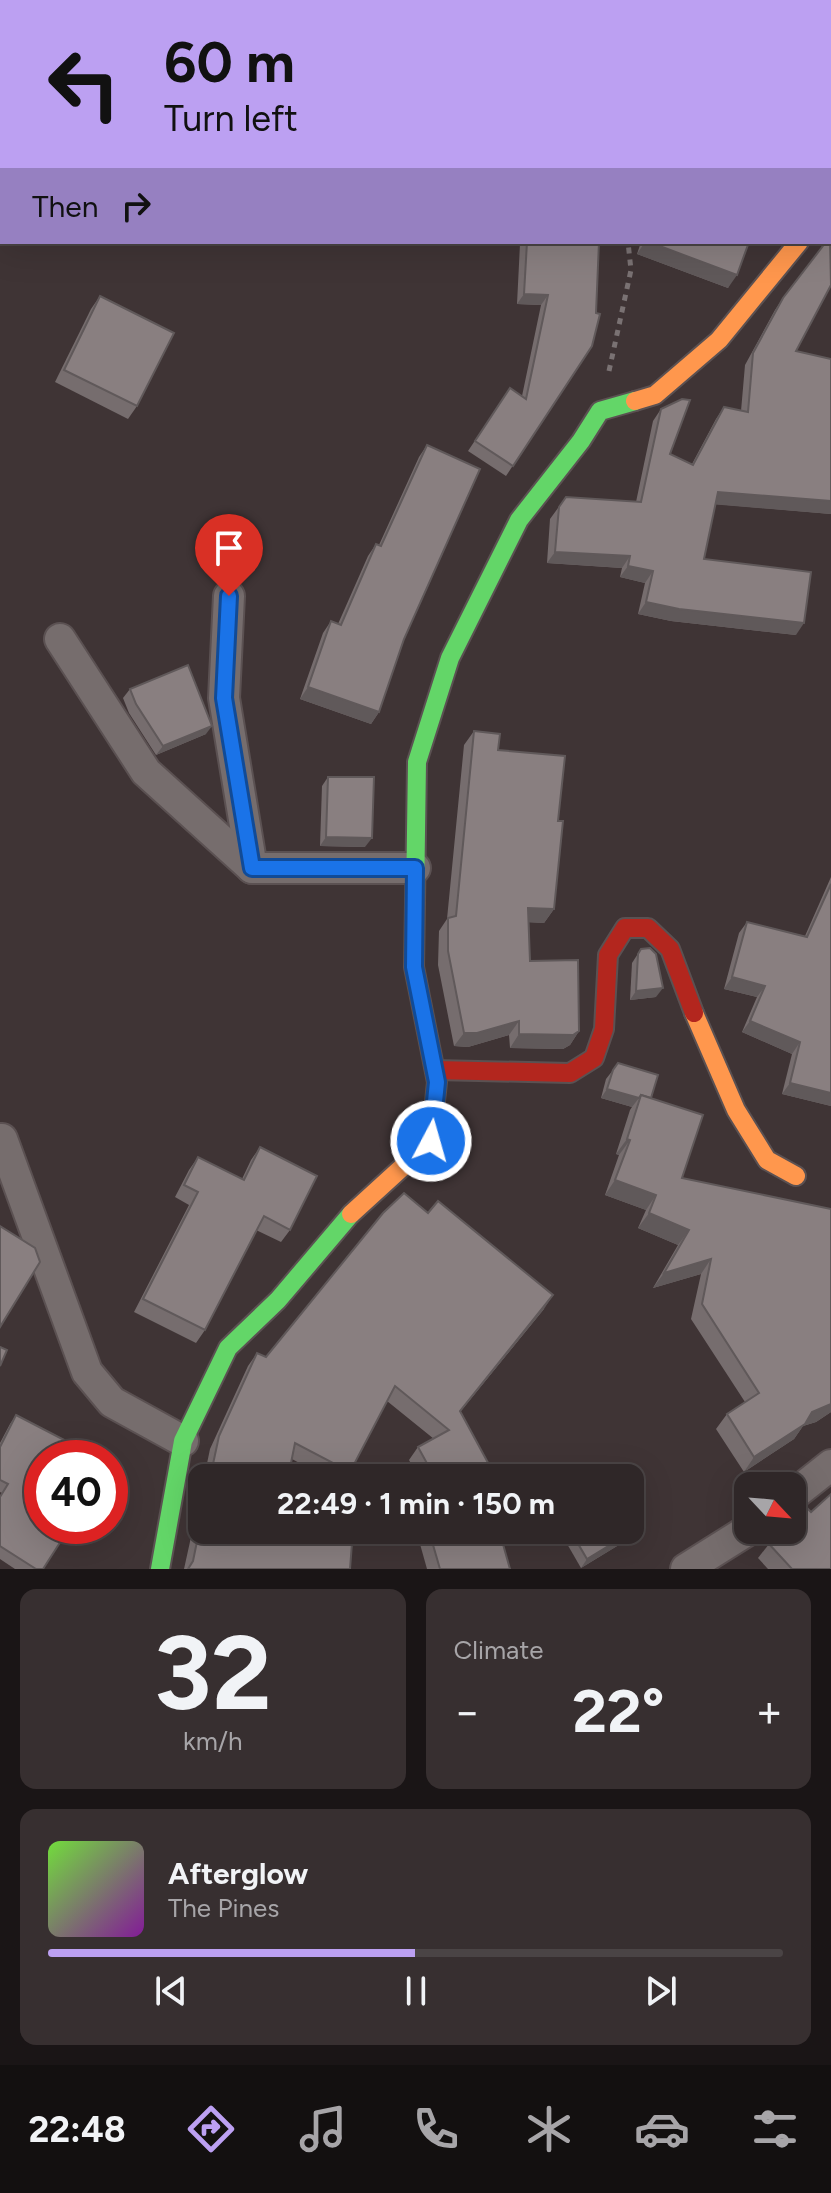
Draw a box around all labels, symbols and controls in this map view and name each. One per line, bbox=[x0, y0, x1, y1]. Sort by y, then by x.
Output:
text: 60 m bbox=[164, 29, 295, 96]
icon: left bbox=[32, 32, 136, 136]
text: Turn left bbox=[164, 97, 298, 140]
icon: right bbox=[114, 184, 158, 228]
text: Then bbox=[32, 188, 98, 225]
pin bbox=[195, 514, 263, 596]
icon: arrive bbox=[207, 526, 251, 570]
position arrow bbox=[389, 1099, 473, 1183]
speed limit sign: 40 bbox=[24, 1440, 128, 1544]
north arrow bbox=[734, 1472, 806, 1544]
map controls bbox=[734, 1472, 806, 1544]
text: 22:49 · 1 min · 150 m bbox=[277, 1485, 555, 1522]
text: 32 bbox=[154, 1610, 272, 1735]
text: Climate bbox=[454, 1634, 543, 1666]
text: 22° bbox=[572, 1675, 664, 1747]
text: − bbox=[454, 1685, 481, 1738]
text: + bbox=[756, 1685, 783, 1738]
text: km/h bbox=[183, 1725, 242, 1757]
text: Afterglow bbox=[168, 1855, 308, 1892]
text: The Pines bbox=[168, 1892, 279, 1924]
icon: previous bbox=[149, 1969, 193, 2013]
icon: pause bbox=[394, 1969, 438, 2013]
icon: next bbox=[639, 1969, 683, 2013]
icon: directions bbox=[183, 2101, 239, 2157]
icon: music bbox=[295, 2101, 351, 2157]
icon: phone bbox=[408, 2101, 464, 2157]
icon: climate bbox=[521, 2101, 577, 2157]
icon: car bbox=[634, 2101, 690, 2157]
icon: filters bbox=[747, 2101, 803, 2157]
text: 22:48 bbox=[28, 2108, 126, 2151]

